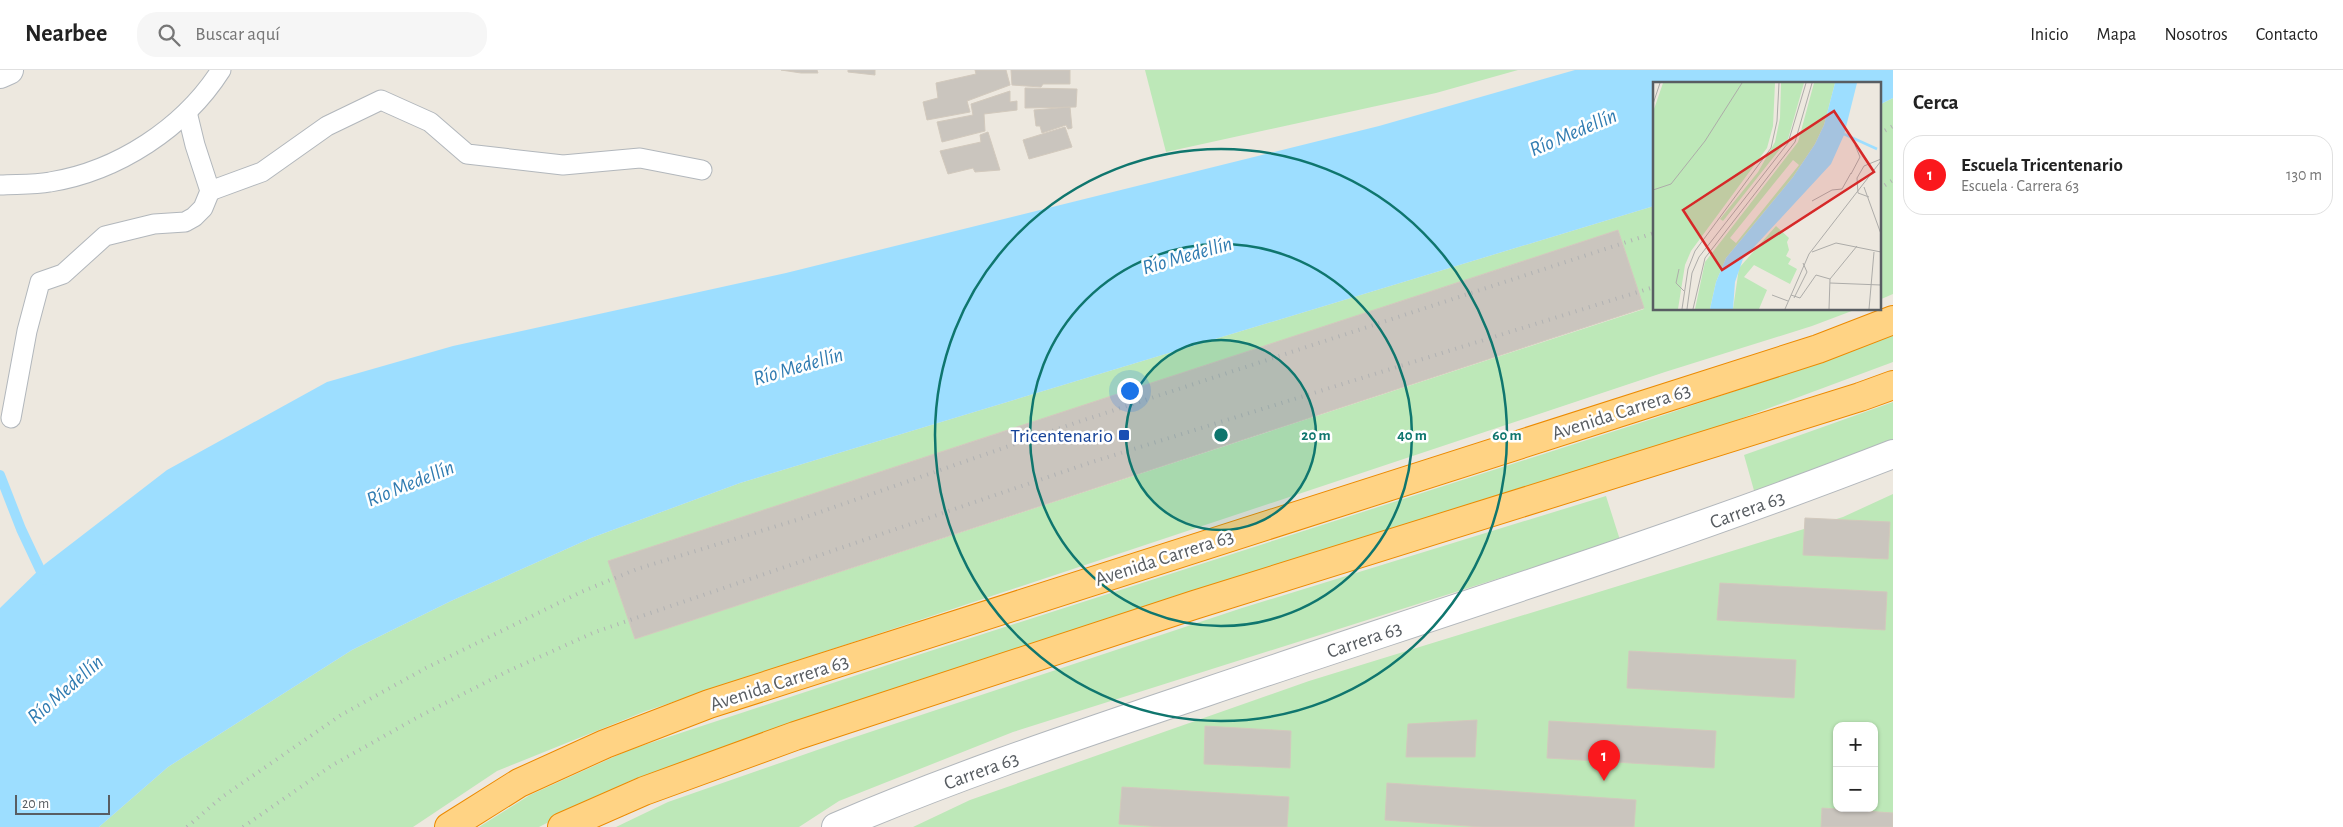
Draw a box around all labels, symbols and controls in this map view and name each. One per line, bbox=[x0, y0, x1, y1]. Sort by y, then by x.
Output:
search box bbox=[137, 12, 487, 57]
icon: search bbox=[155, 21, 183, 49]
text: Nearbee bbox=[25, 22, 107, 46]
text: Buscar aquí bbox=[195, 25, 280, 44]
text: Inicio bbox=[2030, 26, 2069, 44]
text: Mapa bbox=[2097, 26, 2136, 44]
text: Nosotros bbox=[2164, 26, 2228, 44]
text: Contacto bbox=[2256, 26, 2318, 44]
inset map bbox=[1653, 82, 1880, 310]
text: Cerca bbox=[1913, 92, 1959, 113]
water label: Río Medellín bbox=[1526, 105, 1620, 160]
text: Escuela Tricentenario bbox=[1961, 156, 2123, 175]
text: 1 bbox=[1927, 167, 1933, 183]
text: 130 m bbox=[2286, 167, 2322, 183]
text: Escuela · Carrera 63 bbox=[1961, 178, 2079, 194]
water label: Río Medellín bbox=[1140, 233, 1235, 278]
water label: Río Medellín bbox=[751, 344, 846, 389]
your location bbox=[1117, 378, 1143, 404]
street label: Avenida Carrera 63 bbox=[1549, 380, 1693, 444]
place label: Tricentenario bbox=[1010, 426, 1113, 446]
centre of rings bbox=[1212, 426, 1230, 444]
marker: Tricentenario bbox=[1117, 428, 1131, 442]
text: 20 m bbox=[1301, 428, 1331, 443]
text: 40 m bbox=[1397, 428, 1427, 443]
text: 60 m bbox=[1492, 428, 1522, 443]
water label: Río Medellín bbox=[363, 456, 457, 511]
street label: Carrera 63 bbox=[1707, 487, 1787, 533]
street label: Avenida Carrera 63 bbox=[1092, 526, 1236, 590]
street label: Carrera 63 bbox=[1324, 618, 1404, 662]
water label: Río Medellín bbox=[23, 651, 107, 728]
street label: Avenida Carrera 63 bbox=[707, 651, 851, 715]
map controls bbox=[1833, 722, 1878, 812]
button: + bbox=[1833, 722, 1878, 767]
pin: 1 bbox=[1588, 740, 1620, 781]
street label: Carrera 63 bbox=[941, 748, 1021, 794]
button: − bbox=[1833, 767, 1878, 812]
scale bar bbox=[15, 792, 110, 815]
text: 20 m bbox=[22, 797, 49, 811]

